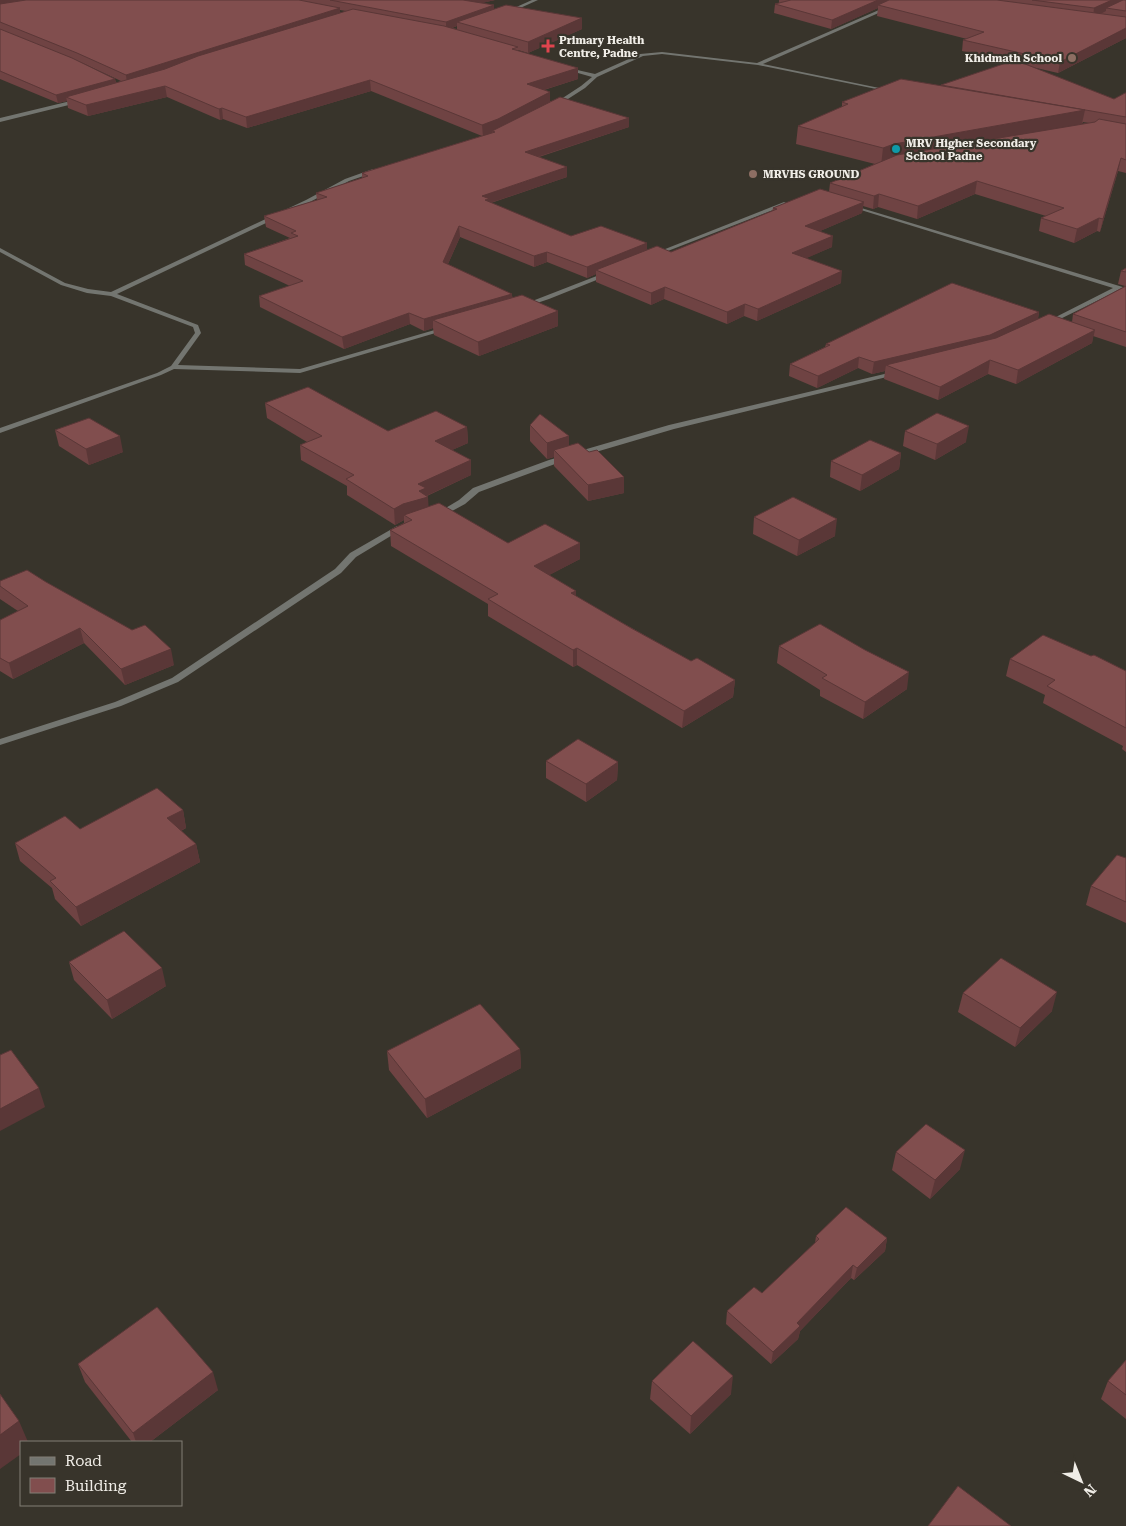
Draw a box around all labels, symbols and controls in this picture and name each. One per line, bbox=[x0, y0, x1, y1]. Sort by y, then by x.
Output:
place label: Primary Health Centre, Padne bbox=[559, 34, 645, 60]
marker: Primary Health Centre, Padne bbox=[541, 39, 555, 53]
place label: Khidmath School bbox=[965, 52, 1062, 65]
marker: Khidmath School bbox=[1066, 52, 1078, 64]
place label: MRV Higher Secondary School Padne bbox=[906, 137, 1037, 163]
marker: MRV Higher Secondary School Padne bbox=[890, 143, 902, 155]
marker: MRVHS GROUND bbox=[747, 168, 759, 180]
place label: MRVHS GROUND bbox=[763, 168, 859, 181]
legend bbox=[20, 1441, 182, 1506]
text: Road bbox=[65, 1452, 102, 1470]
north arrow bbox=[1056, 1456, 1106, 1506]
text: Building bbox=[65, 1477, 127, 1495]
text: N bbox=[1080, 1481, 1099, 1500]

